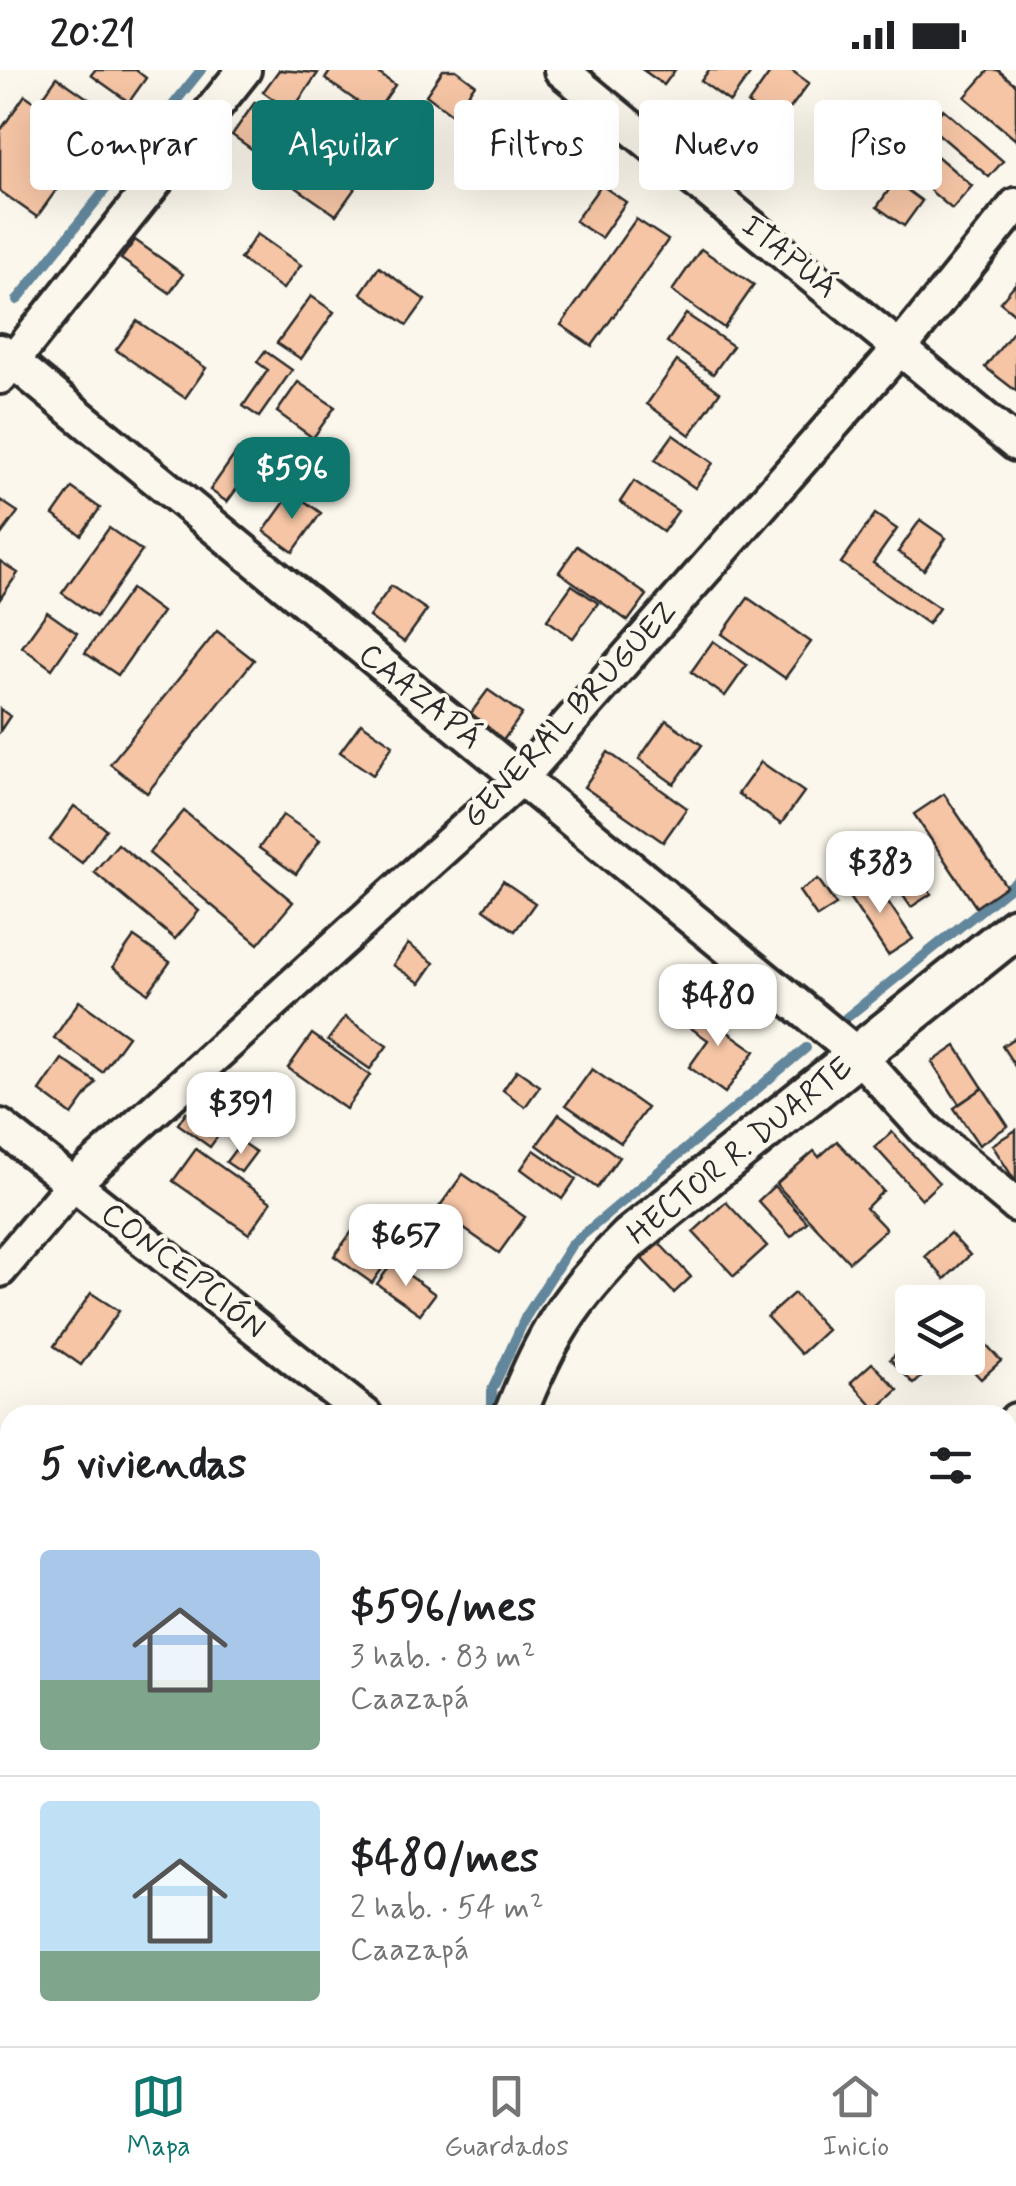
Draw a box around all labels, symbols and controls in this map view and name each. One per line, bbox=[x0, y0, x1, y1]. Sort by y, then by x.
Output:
text: 20:21 bbox=[50, 11, 135, 60]
chip: Comprar bbox=[30, 100, 232, 190]
chip: Alquilar bbox=[252, 100, 434, 190]
chip: Filtros bbox=[454, 100, 619, 190]
chip: Nuevo bbox=[639, 100, 794, 190]
chip: Piso bbox=[814, 100, 942, 190]
street label: ITAPUÁ bbox=[732, 205, 846, 309]
pin: $596 bbox=[233, 437, 351, 522]
text: $596 bbox=[256, 448, 328, 490]
street label: GENERAL BRUGUEZ bbox=[454, 592, 686, 838]
street label: CAAZAPÁ bbox=[349, 634, 491, 760]
pin: $383 bbox=[821, 831, 939, 916]
text: $383 bbox=[848, 842, 912, 884]
pin: $480 bbox=[659, 964, 777, 1049]
text: $480 bbox=[681, 975, 755, 1017]
street label: HECTOR R. DUARTE bbox=[619, 1047, 861, 1255]
pin: $391 bbox=[182, 1072, 300, 1157]
text: $391 bbox=[209, 1083, 273, 1125]
street label: CONCEPCIÓN bbox=[92, 1193, 274, 1349]
pin: $657 bbox=[347, 1204, 465, 1289]
text: $657 bbox=[371, 1215, 441, 1257]
map controls bbox=[895, 1285, 985, 1375]
button: layers bbox=[895, 1285, 985, 1375]
text: 5 viviendas bbox=[40, 1438, 247, 1493]
icon: filters bbox=[923, 1438, 978, 1493]
text: $596/mes bbox=[350, 1581, 536, 1636]
icon: home bbox=[120, 1590, 240, 1710]
text: 3 hab. · 83 m² bbox=[350, 1636, 535, 1678]
text: Caazapá bbox=[350, 1678, 469, 1720]
text: $480/mes bbox=[350, 1832, 539, 1887]
icon: home bbox=[120, 1841, 240, 1961]
text: 2 hab. · 54 m² bbox=[350, 1887, 544, 1929]
text: Caazapá bbox=[350, 1929, 469, 1971]
tab: Mapa bbox=[127, 2069, 191, 2166]
tab: Guardados bbox=[444, 2069, 569, 2166]
tab: Inicio bbox=[822, 2069, 889, 2166]

